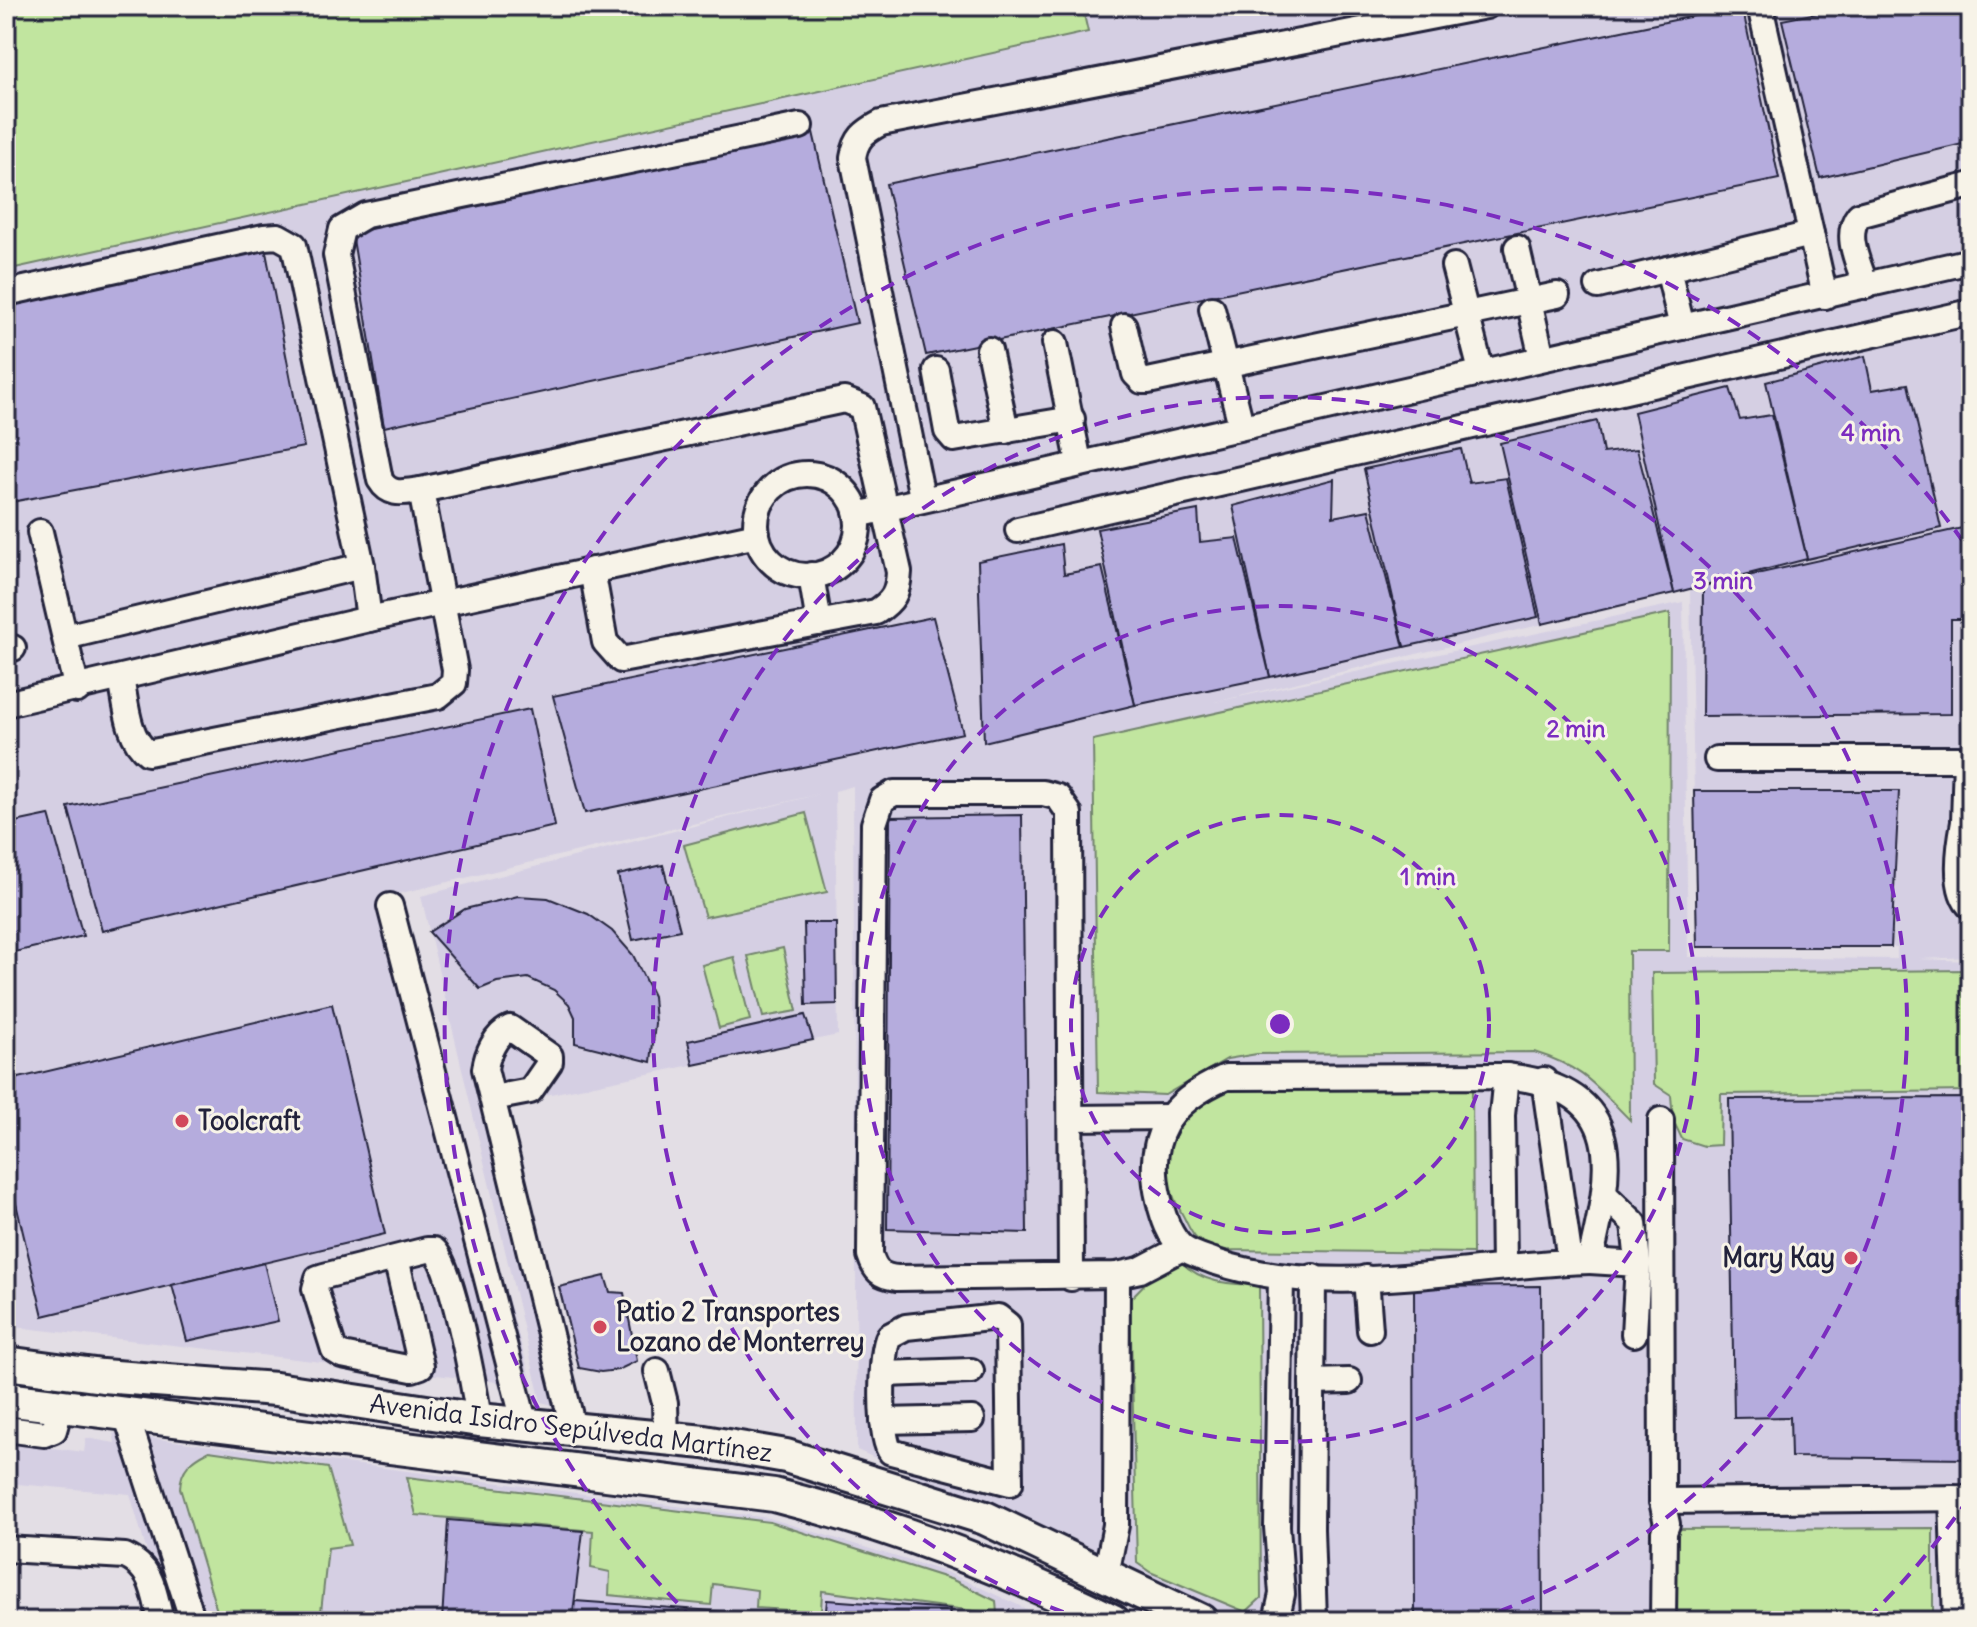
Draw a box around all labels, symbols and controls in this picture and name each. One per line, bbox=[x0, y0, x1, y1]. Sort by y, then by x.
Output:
text: 4 min bbox=[1841, 417, 1901, 447]
text: 3 min bbox=[1693, 565, 1753, 595]
text: 2 min bbox=[1546, 713, 1606, 743]
text: 1 min bbox=[1400, 861, 1456, 891]
centre of rings bbox=[1266, 1010, 1294, 1038]
place label: Toolcraft bbox=[198, 1104, 301, 1137]
marker: Toolcraft bbox=[173, 1112, 191, 1130]
place label: Mary Kay bbox=[1722, 1241, 1835, 1274]
marker: Mary Kay bbox=[1842, 1249, 1860, 1267]
place label: Patio 2 Transportes Lozano de Monterrey bbox=[616, 1295, 865, 1358]
marker: Patio 2 Transportes Lozano de Monterrey bbox=[591, 1318, 609, 1336]
street label: Avenida Isidro Sepúlveda Martínez bbox=[368, 1386, 774, 1469]

